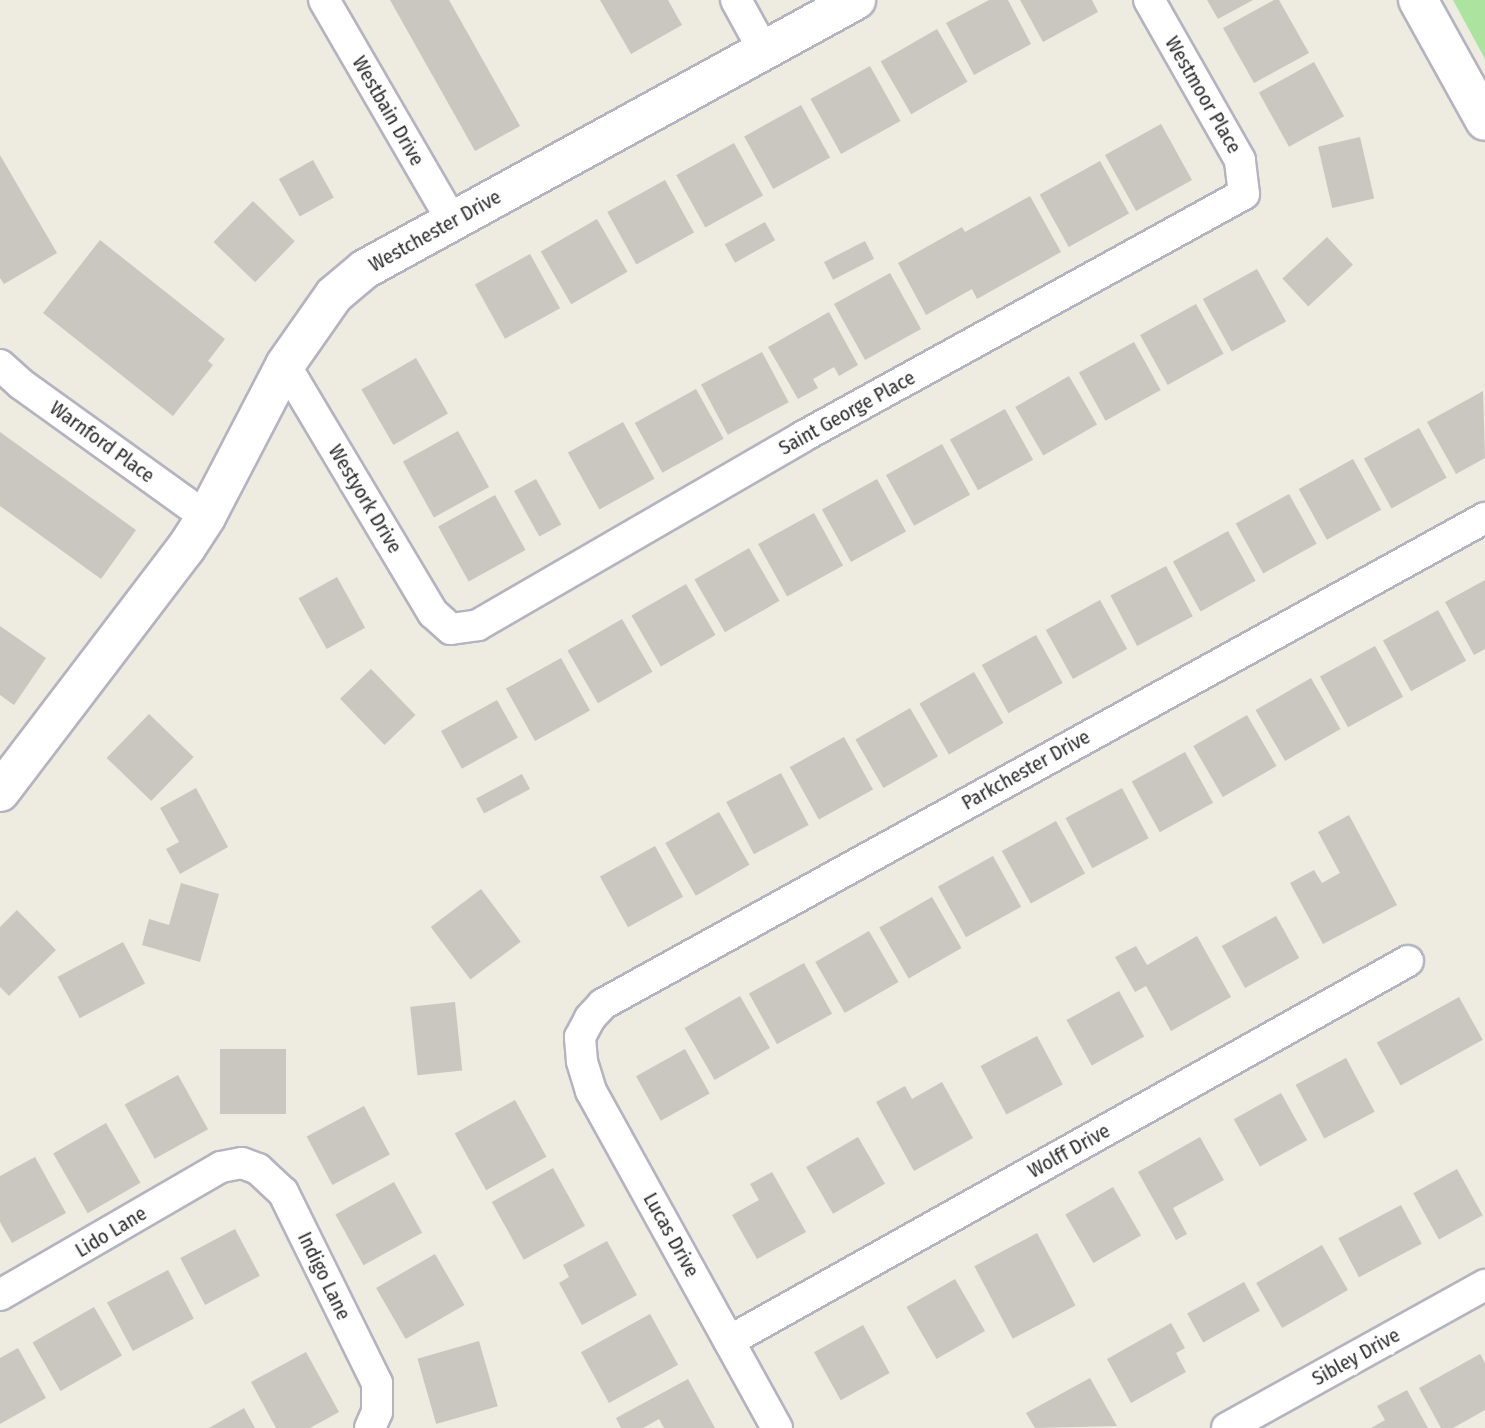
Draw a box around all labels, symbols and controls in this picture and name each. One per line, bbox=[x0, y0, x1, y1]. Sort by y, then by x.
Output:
street label: Westmoor Place bbox=[1160, 32, 1246, 158]
street label: Westbain Drive bbox=[347, 52, 429, 170]
street label: Westchester Drive bbox=[365, 185, 505, 277]
street label: Saint George Place bbox=[775, 366, 919, 460]
street label: Warnford Place bbox=[45, 396, 159, 488]
street label: Westyork Drive bbox=[323, 440, 407, 558]
street label: Parkchester Drive bbox=[958, 725, 1094, 815]
street label: Wolff Drive bbox=[1024, 1119, 1114, 1183]
street label: Lucas Drive bbox=[638, 1189, 704, 1281]
street label: Lido Lane bbox=[71, 1201, 151, 1263]
street label: Indigo Lane bbox=[292, 1228, 356, 1324]
street label: Sibley Drive bbox=[1308, 1323, 1404, 1391]

